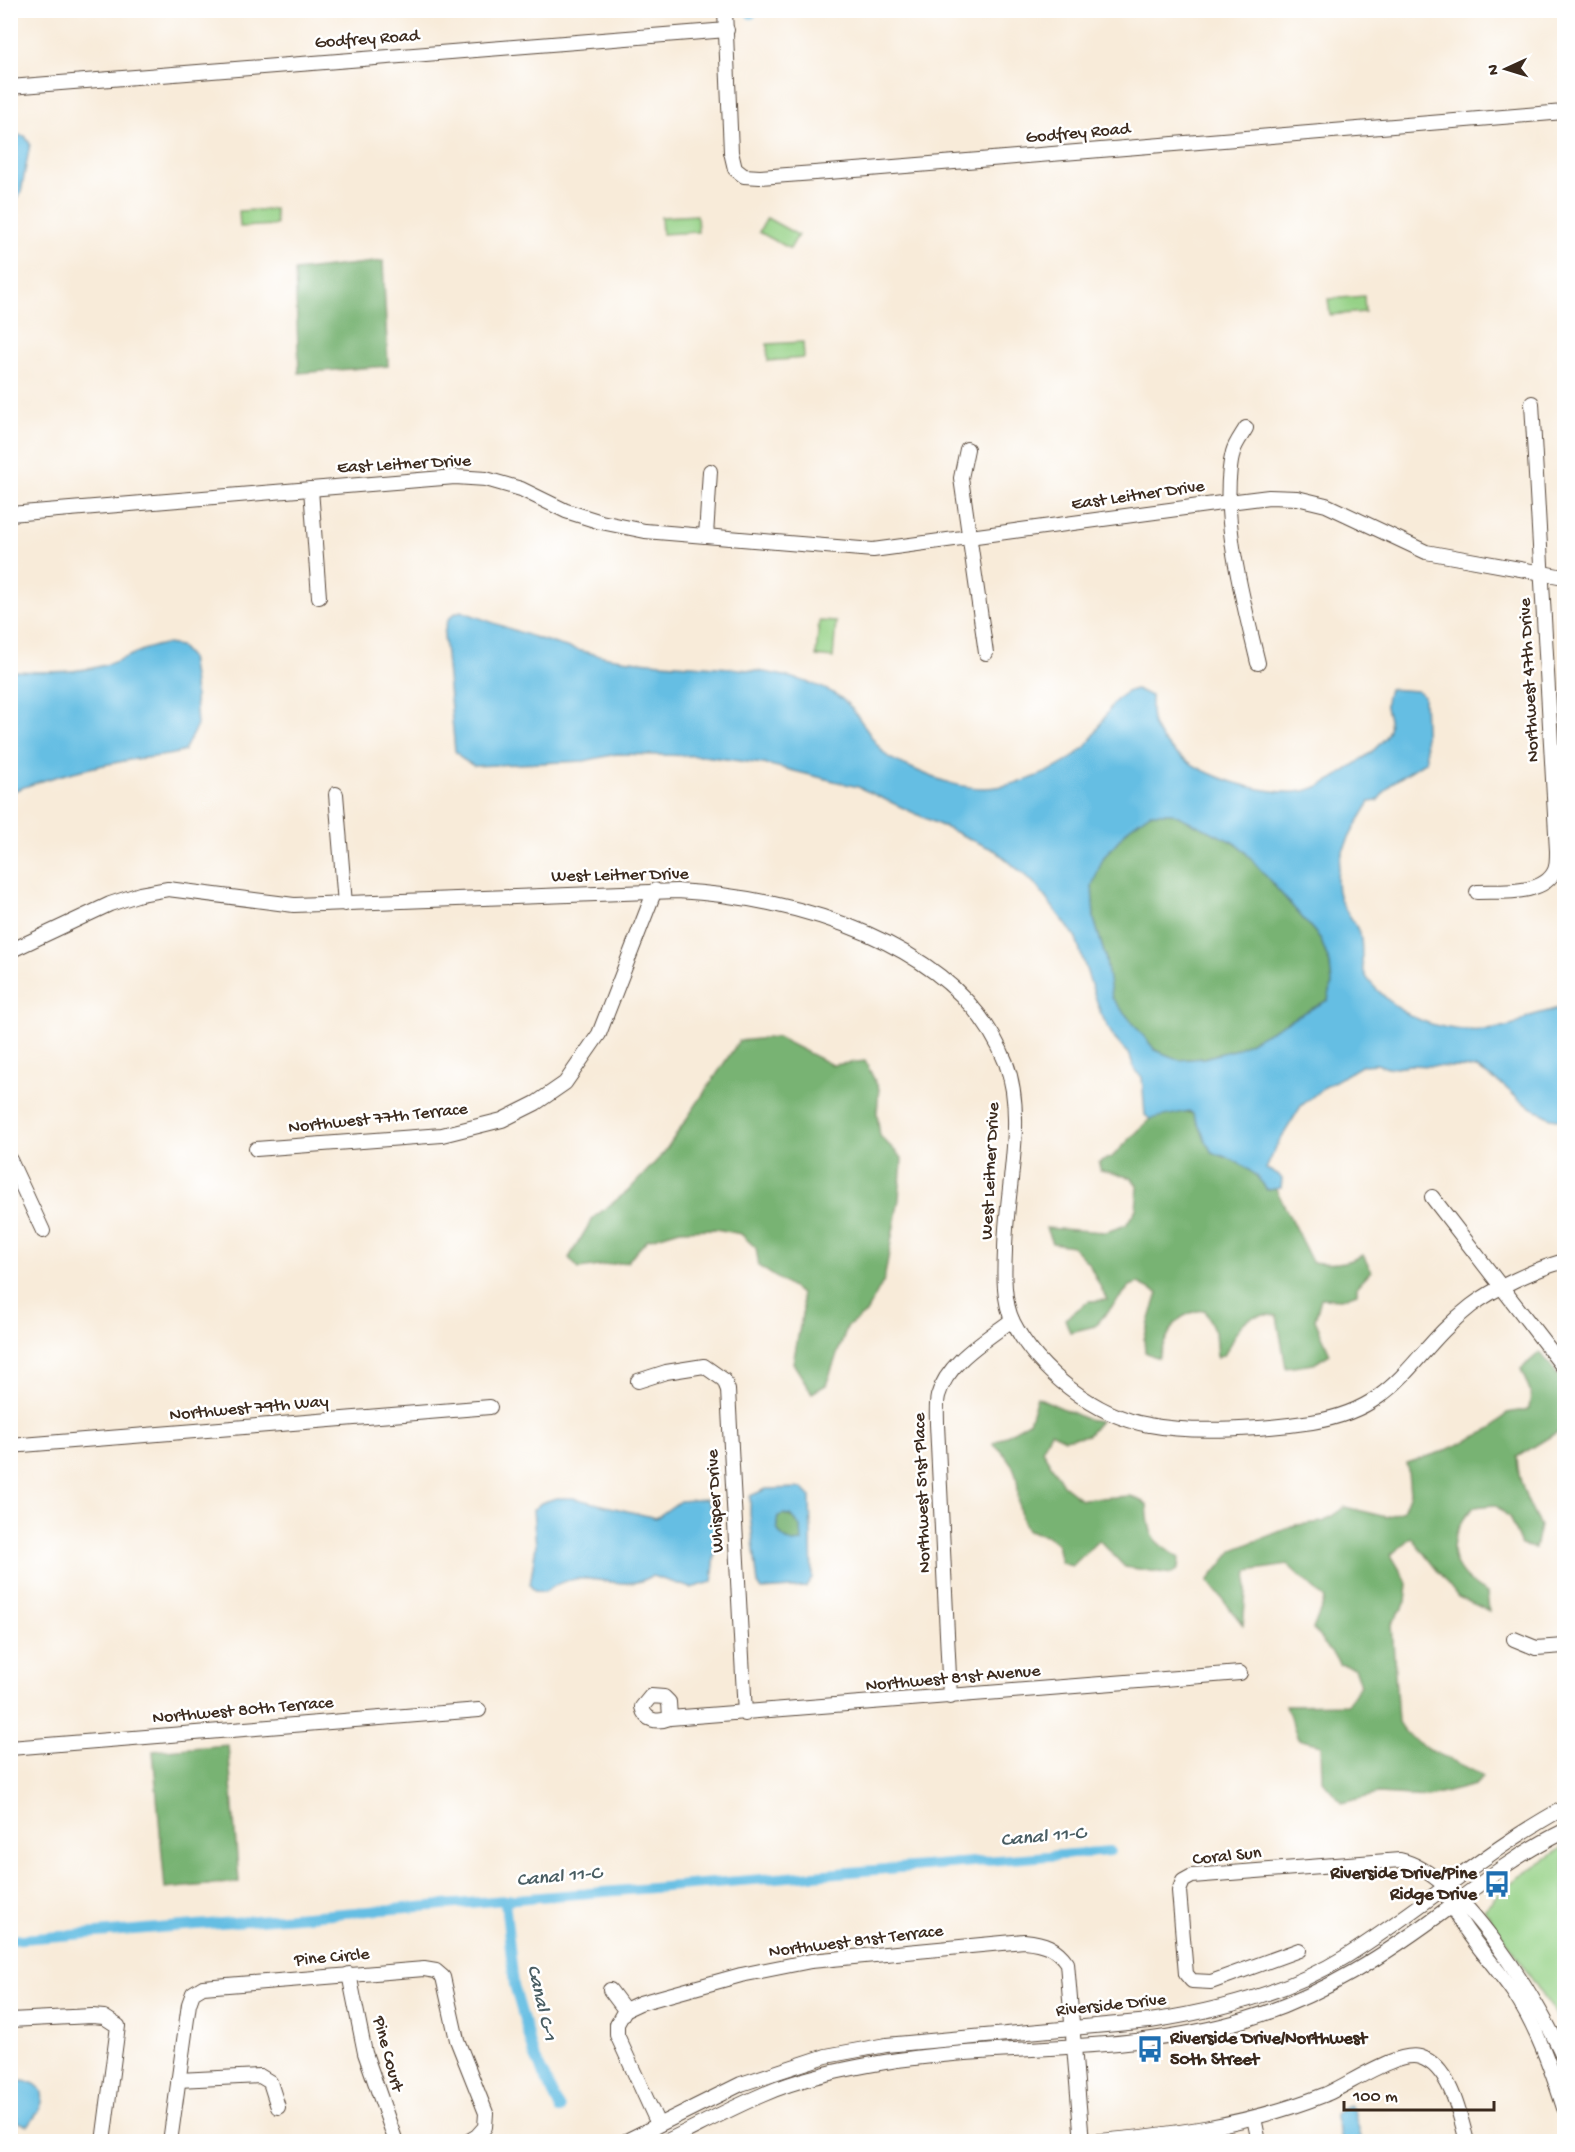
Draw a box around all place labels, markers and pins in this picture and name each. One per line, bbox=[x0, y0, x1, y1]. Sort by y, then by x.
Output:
place label: Riverside Drive/Pine Ridge Drive bbox=[1329, 1864, 1478, 1906]
bus stop icon: Riverside Drive/Pine Ridge Drive bbox=[1482, 1869, 1512, 1899]
place label: Riverside Drive/Northwest 50th Street bbox=[1169, 2029, 1368, 2071]
bus stop icon: Riverside Drive/Northwest 50th Street bbox=[1135, 2034, 1165, 2064]

